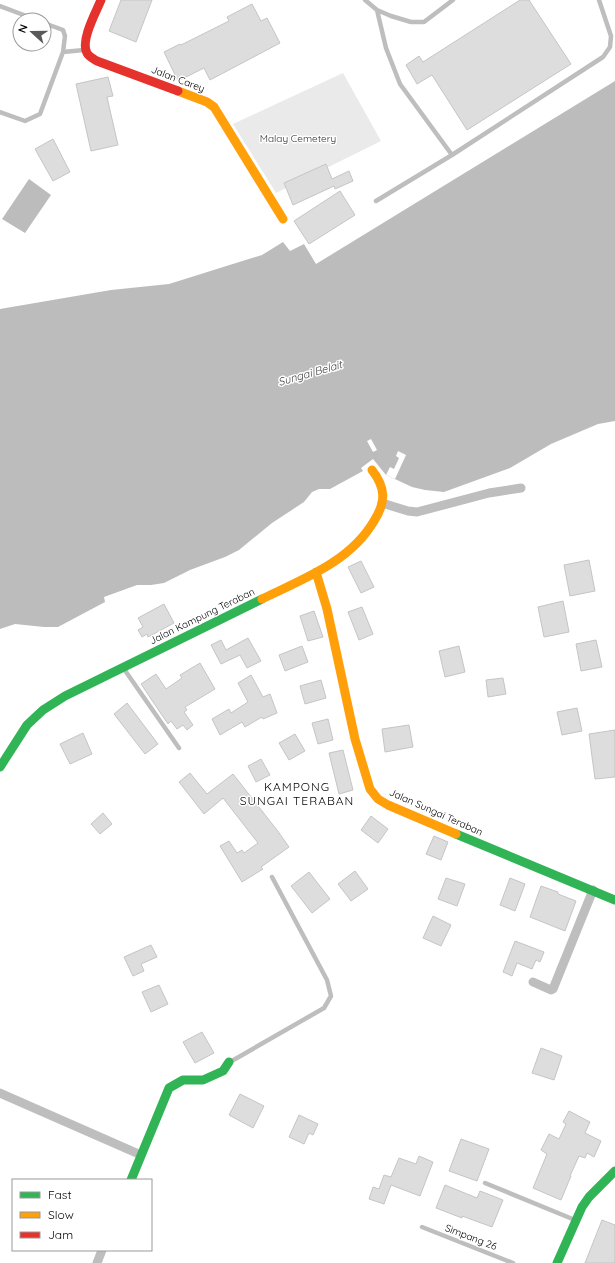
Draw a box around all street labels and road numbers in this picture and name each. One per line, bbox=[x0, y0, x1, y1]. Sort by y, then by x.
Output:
street label: Jalan Carey bbox=[149, 63, 207, 95]
street label: Jalan Kampung Teraban bbox=[147, 585, 257, 647]
street label: Jalan Sungai Teraban bbox=[387, 786, 485, 838]
street label: Simpang 26 bbox=[443, 1221, 499, 1253]

